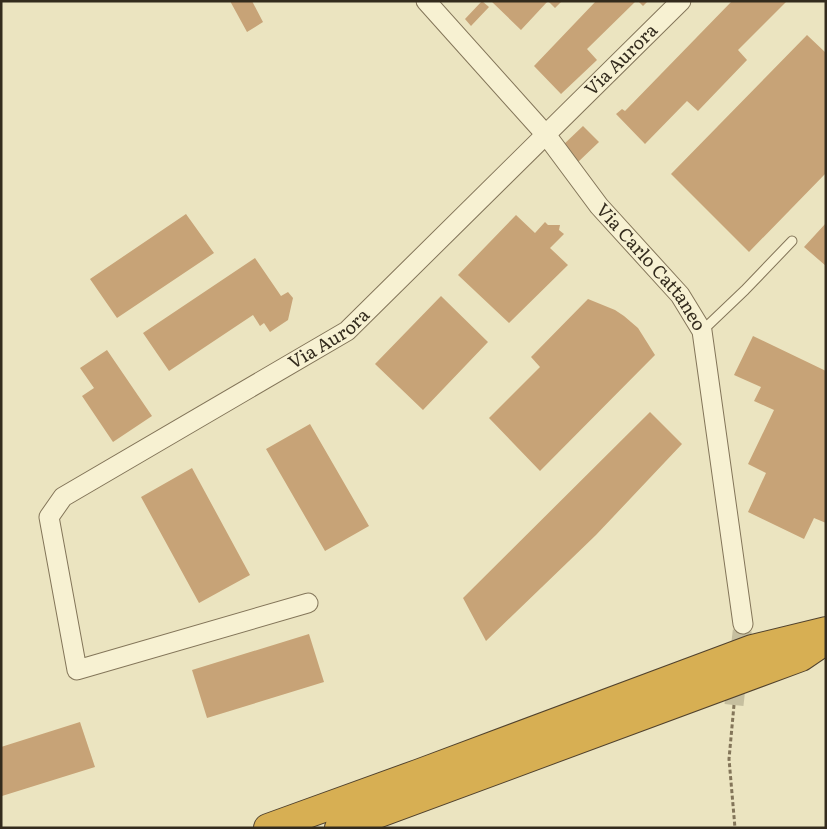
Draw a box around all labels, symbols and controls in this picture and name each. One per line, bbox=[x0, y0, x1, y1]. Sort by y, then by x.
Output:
street label: Via Aurora bbox=[578, 16, 663, 101]
street label: Via Carlo Cattaneo bbox=[591, 196, 714, 335]
street label: Via Aurora bbox=[282, 301, 375, 375]

